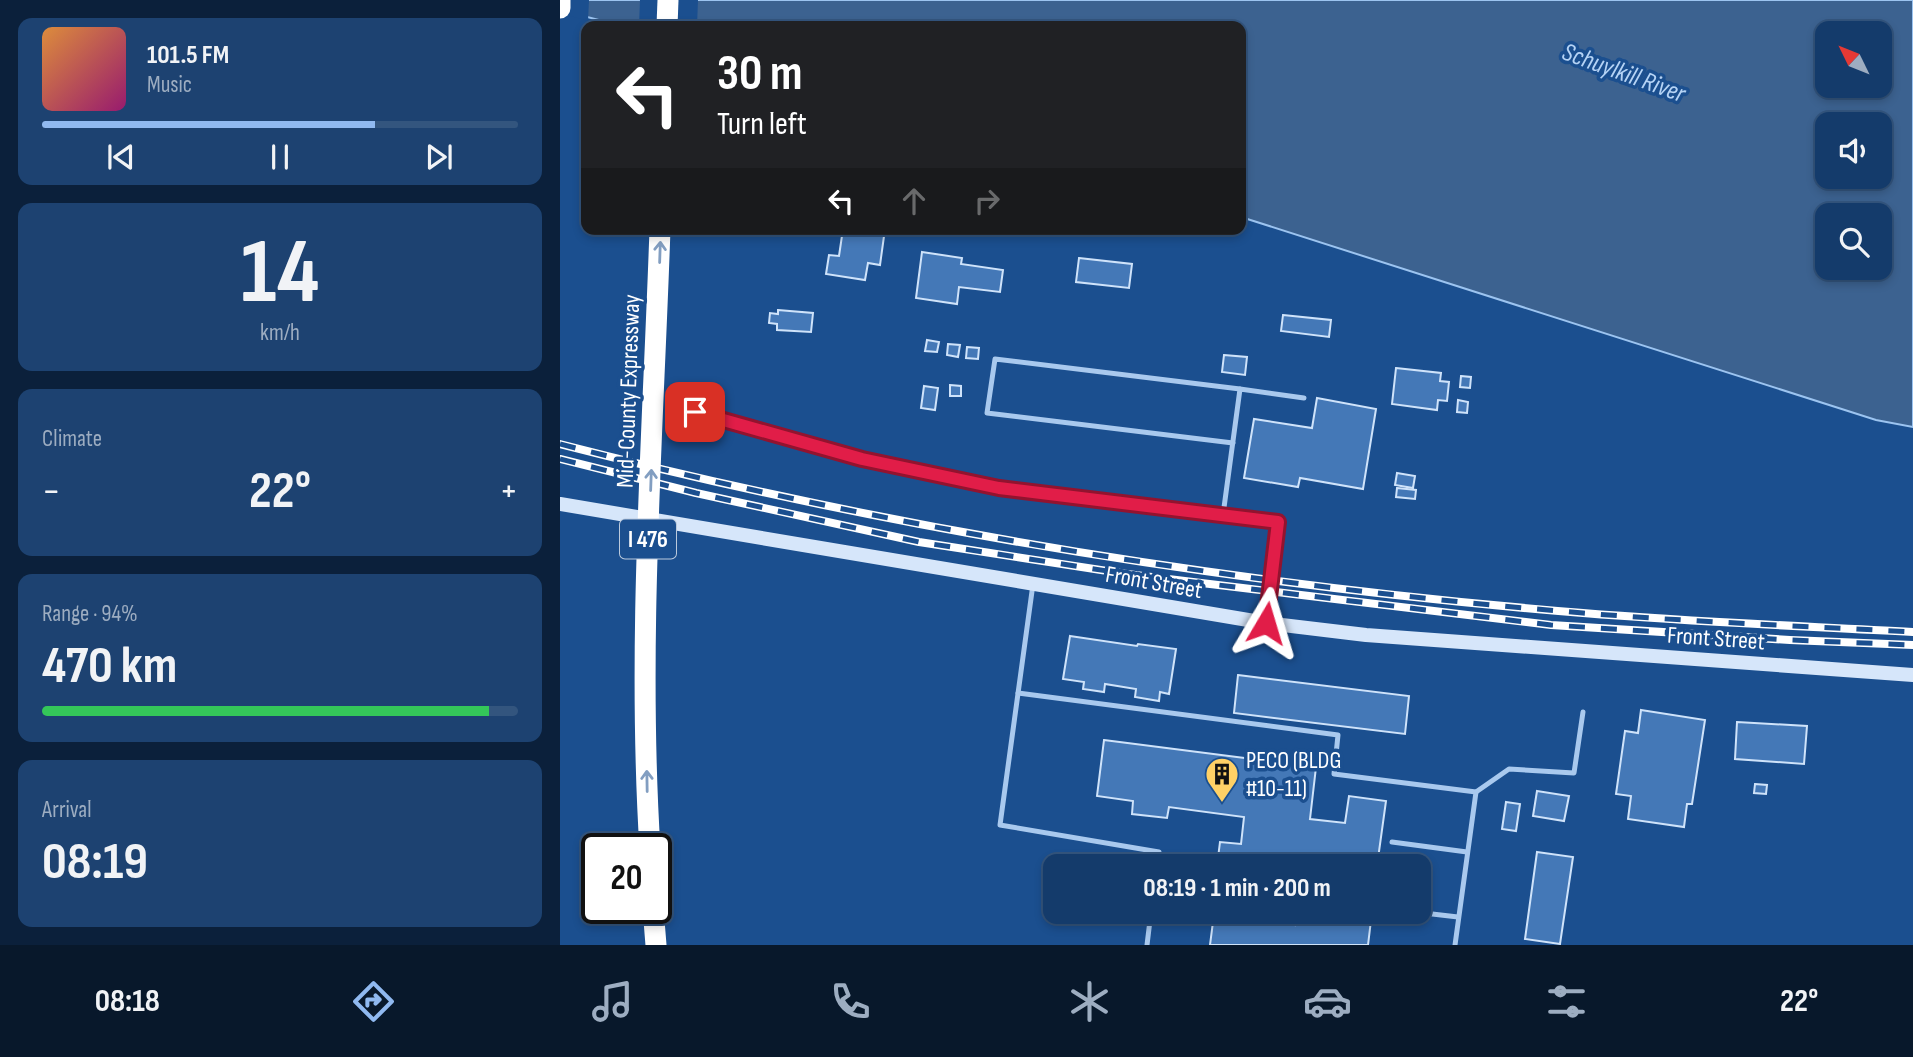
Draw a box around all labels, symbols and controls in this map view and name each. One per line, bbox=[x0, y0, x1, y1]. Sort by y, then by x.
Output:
north arrow bbox=[1815, 21, 1892, 98]
map controls bbox=[1815, 21, 1892, 280]
water label: Schuylkill River bbox=[1558, 37, 1691, 111]
text: 101.5 FM bbox=[147, 40, 229, 71]
text: 30 m bbox=[717, 45, 802, 104]
icon: left bbox=[602, 49, 693, 140]
text: Music bbox=[147, 71, 192, 99]
text: Turn left bbox=[717, 105, 807, 144]
button: sound bbox=[1815, 112, 1892, 189]
icon: previous bbox=[102, 138, 140, 176]
icon: pause bbox=[261, 138, 299, 176]
icon: next bbox=[420, 138, 458, 176]
icon: left bbox=[822, 182, 860, 220]
icon: ahead bbox=[895, 182, 933, 220]
icon: right bbox=[968, 182, 1006, 220]
button: search bbox=[1815, 203, 1892, 280]
text: 14 bbox=[241, 219, 319, 328]
one-way arrow bbox=[653, 241, 666, 264]
street label: Mid-County Expressway bbox=[611, 294, 646, 488]
text: km/h bbox=[260, 319, 300, 347]
pin bbox=[665, 382, 725, 442]
icon: arrive bbox=[676, 393, 714, 431]
text: Climate bbox=[42, 425, 102, 453]
text: 22° bbox=[249, 460, 311, 523]
one-way arrow bbox=[644, 468, 657, 491]
text: − bbox=[42, 469, 61, 514]
text: + bbox=[499, 469, 518, 514]
road number: I 476 bbox=[620, 520, 676, 558]
street label: Front Street bbox=[1103, 560, 1205, 605]
position arrow bbox=[1229, 586, 1303, 660]
text: Range · 94% bbox=[42, 600, 138, 628]
street label: Front Street bbox=[1666, 621, 1766, 656]
text: 470 km bbox=[42, 635, 177, 698]
place label: PECO (BLDG #10-11) bbox=[1246, 746, 1341, 803]
building icon: PECO (BLDG #10-11) bbox=[1203, 755, 1241, 804]
one-way arrow bbox=[640, 769, 653, 792]
text: Arrival bbox=[42, 796, 91, 824]
text: 08:19 bbox=[42, 831, 148, 894]
speed limit sign: 20 bbox=[581, 833, 672, 924]
text: 08:19 · 1 min · 200 m bbox=[1143, 873, 1331, 904]
icon: directions bbox=[349, 977, 398, 1026]
icon: music bbox=[588, 977, 637, 1026]
icon: phone bbox=[826, 977, 875, 1026]
icon: climate bbox=[1065, 977, 1114, 1026]
icon: car bbox=[1303, 977, 1352, 1026]
icon: filters bbox=[1542, 977, 1591, 1026]
text: 08:18 bbox=[95, 982, 160, 1021]
text: 22° bbox=[1780, 982, 1818, 1021]

